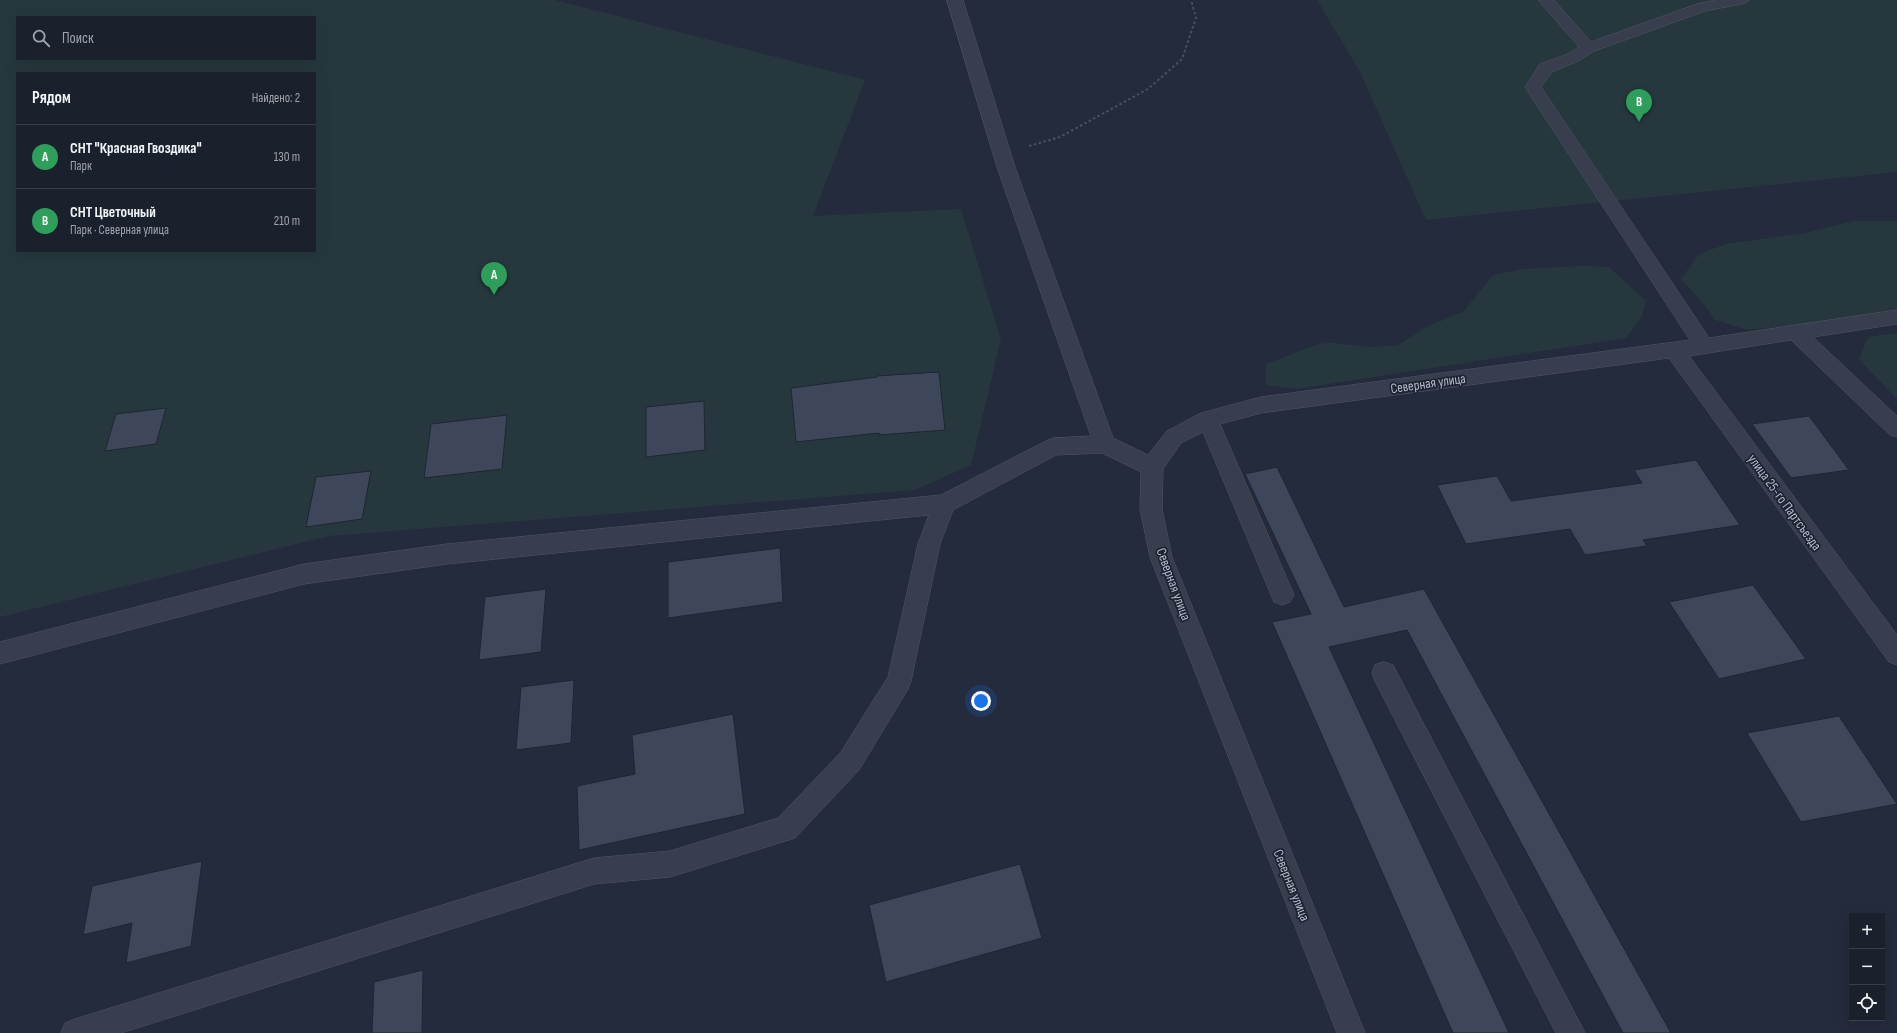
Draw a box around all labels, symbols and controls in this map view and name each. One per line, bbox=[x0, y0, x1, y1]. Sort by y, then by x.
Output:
search box bbox=[16, 16, 316, 60]
icon: search bbox=[30, 27, 52, 49]
text: Поиск bbox=[62, 29, 94, 48]
text: Рядом bbox=[32, 88, 71, 108]
pin: B bbox=[1626, 89, 1652, 122]
text: Найдено: 2 bbox=[252, 90, 300, 106]
text: СНТ "Красная Гвоздика" bbox=[70, 139, 202, 158]
text: A bbox=[42, 149, 48, 165]
text: 130 m bbox=[274, 149, 300, 165]
text: Парк bbox=[70, 158, 92, 174]
text: СНТ Цветочный bbox=[70, 203, 156, 222]
text: B bbox=[42, 213, 48, 229]
text: 210 m bbox=[274, 213, 300, 229]
text: Парк · Северная улица bbox=[70, 222, 169, 238]
pin: A bbox=[481, 262, 507, 295]
street label: Северная улица bbox=[1389, 370, 1467, 397]
street label: улица 25-го Партсъезда bbox=[1744, 451, 1825, 554]
street label: Северная улица bbox=[1153, 546, 1194, 623]
your location bbox=[971, 691, 991, 711]
street label: Северная улица bbox=[1269, 847, 1314, 923]
map controls bbox=[1849, 913, 1885, 1021]
button: + bbox=[1849, 913, 1885, 949]
button: − bbox=[1849, 949, 1885, 985]
button: locate bbox=[1849, 985, 1885, 1021]

